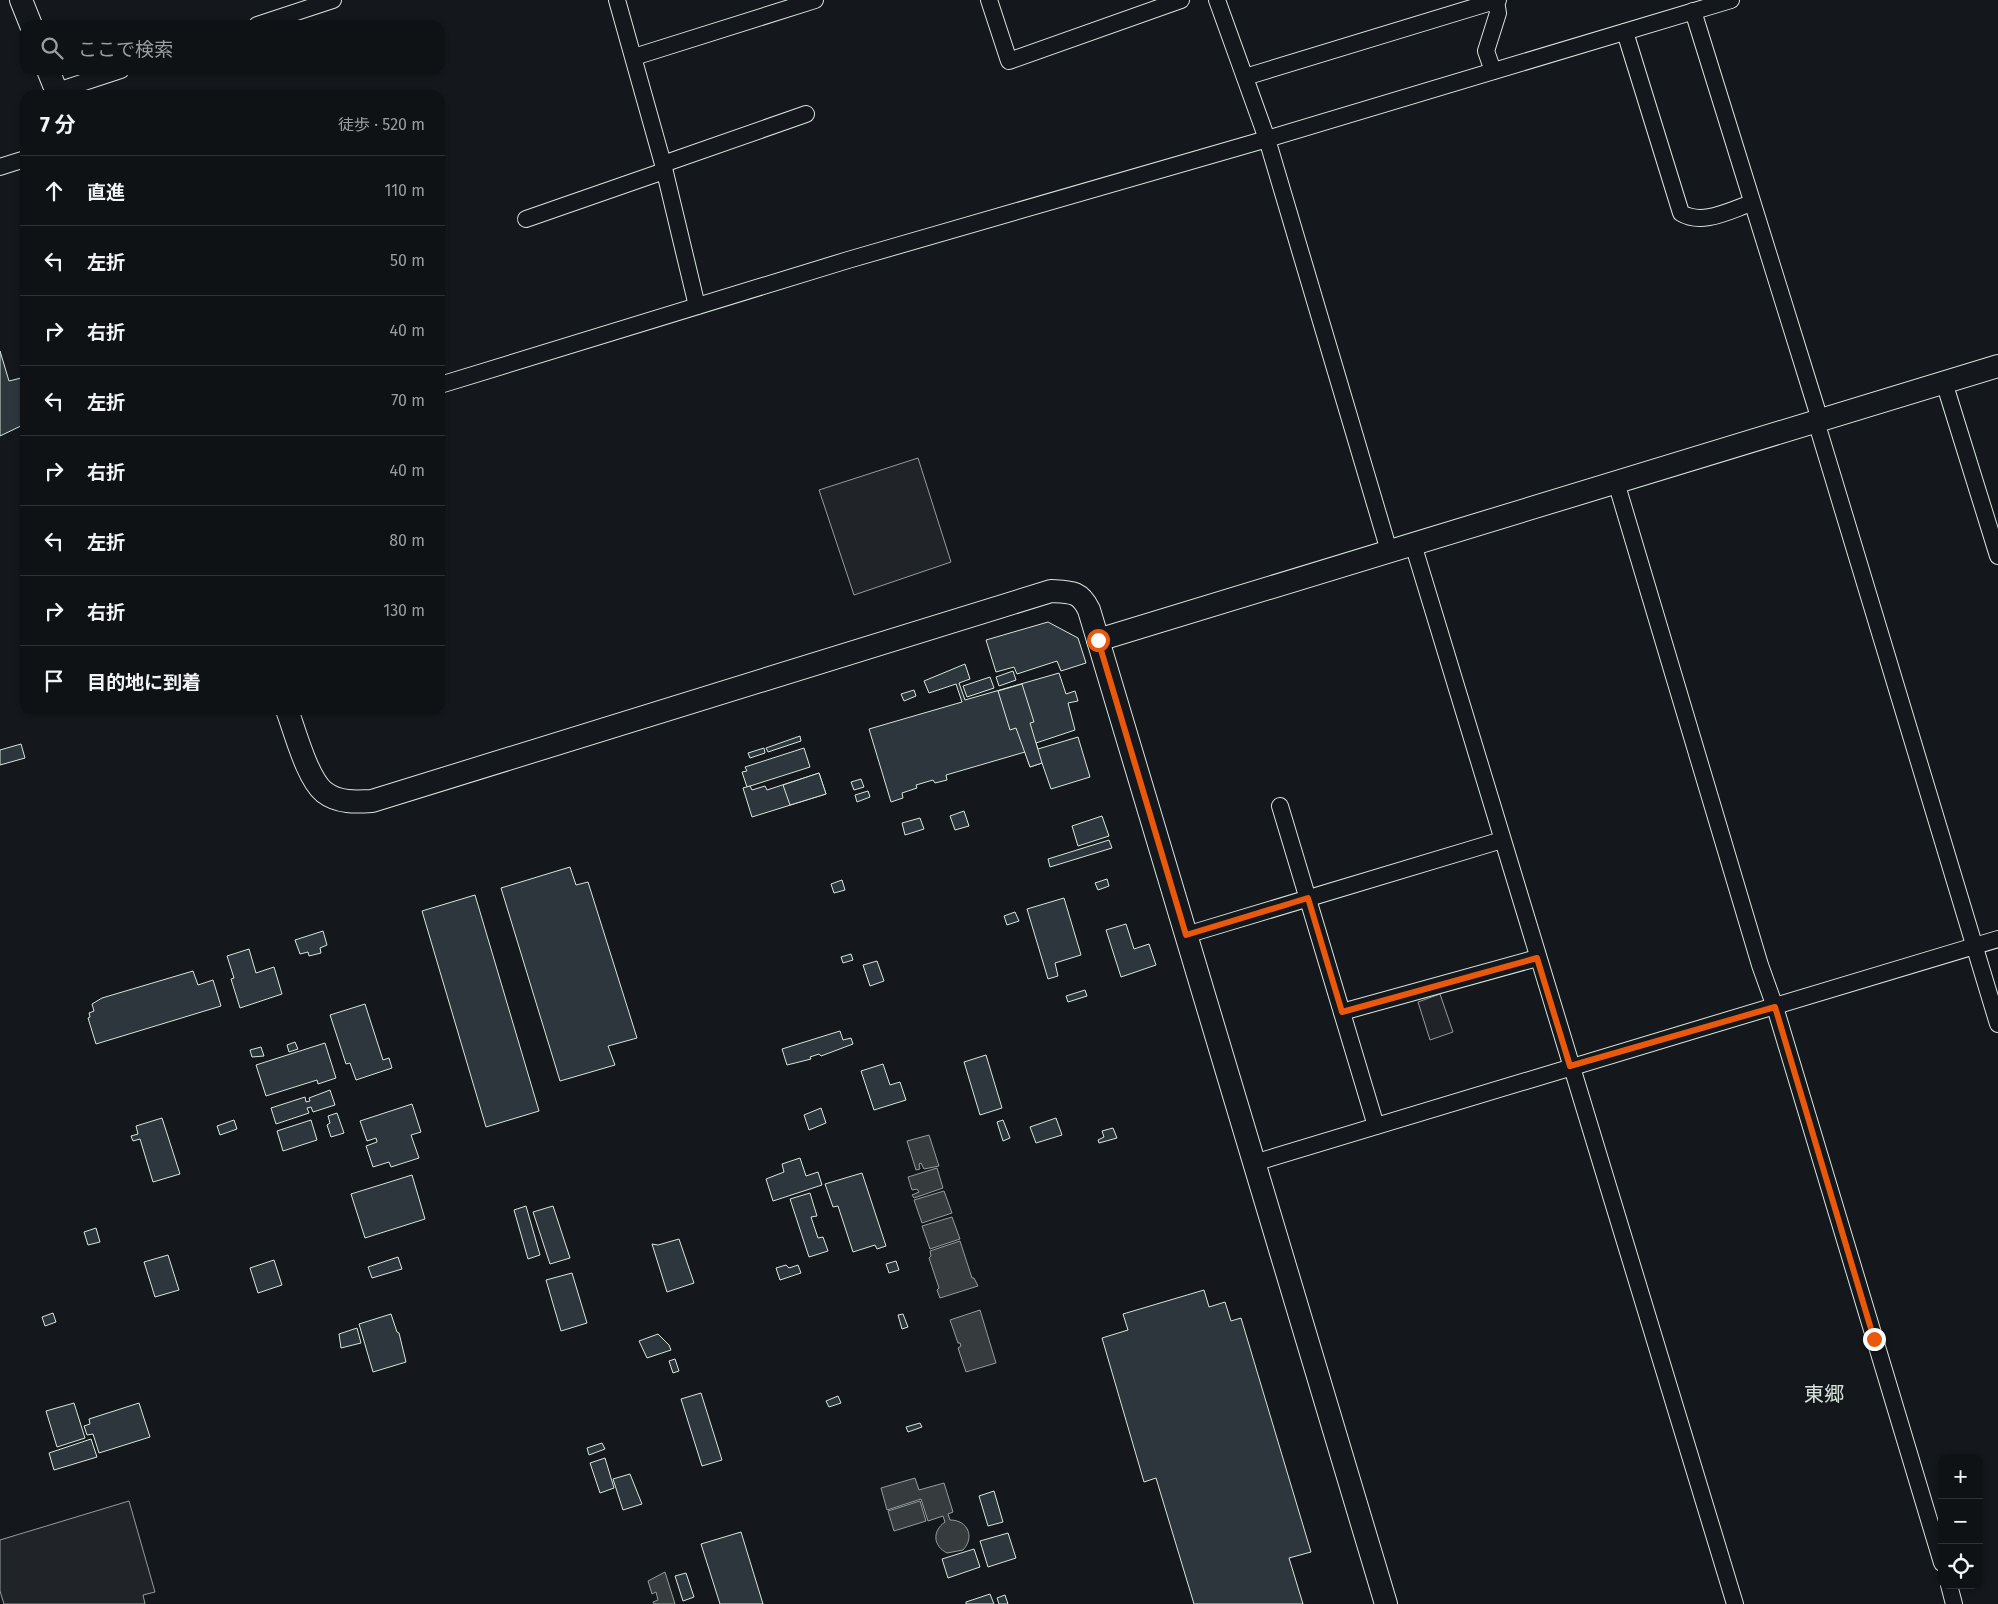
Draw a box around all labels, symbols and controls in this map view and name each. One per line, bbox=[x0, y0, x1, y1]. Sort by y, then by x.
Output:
search box bbox=[20, 20, 445, 75]
icon: search bbox=[38, 34, 66, 62]
text: ここで検索 bbox=[78, 38, 173, 61]
text: 7 分 bbox=[40, 112, 76, 138]
text: 徒歩 · 520 m bbox=[338, 115, 425, 134]
icon: ahead bbox=[40, 177, 68, 205]
text: 直進 bbox=[87, 181, 125, 204]
text: 110 m bbox=[384, 181, 425, 200]
icon: left bbox=[40, 247, 68, 275]
text: 左折 bbox=[87, 251, 125, 274]
text: 50 m bbox=[390, 251, 425, 270]
icon: right bbox=[40, 317, 68, 345]
text: 右折 bbox=[87, 321, 125, 344]
text: 40 m bbox=[390, 321, 425, 340]
icon: left bbox=[40, 387, 68, 415]
text: 左折 bbox=[87, 391, 125, 414]
text: 70 m bbox=[391, 391, 425, 410]
icon: right bbox=[40, 457, 68, 485]
text: 右折 bbox=[87, 461, 125, 484]
text: 40 m bbox=[390, 461, 425, 480]
icon: left bbox=[40, 527, 68, 555]
text: 左折 bbox=[87, 531, 125, 554]
text: 80 m bbox=[389, 531, 425, 550]
icon: right bbox=[40, 597, 68, 625]
text: 右折 bbox=[87, 601, 125, 624]
text: 130 m bbox=[383, 601, 425, 620]
route start bbox=[1087, 629, 1110, 652]
icon: arrive bbox=[40, 667, 68, 695]
text: 目的地に到着 bbox=[87, 671, 201, 694]
route end bbox=[1863, 1328, 1886, 1351]
district label: 東郷 bbox=[1804, 1382, 1844, 1406]
map controls bbox=[1938, 1454, 1983, 1589]
button: + bbox=[1938, 1454, 1983, 1499]
button: − bbox=[1938, 1499, 1983, 1544]
button: locate bbox=[1938, 1544, 1983, 1589]

